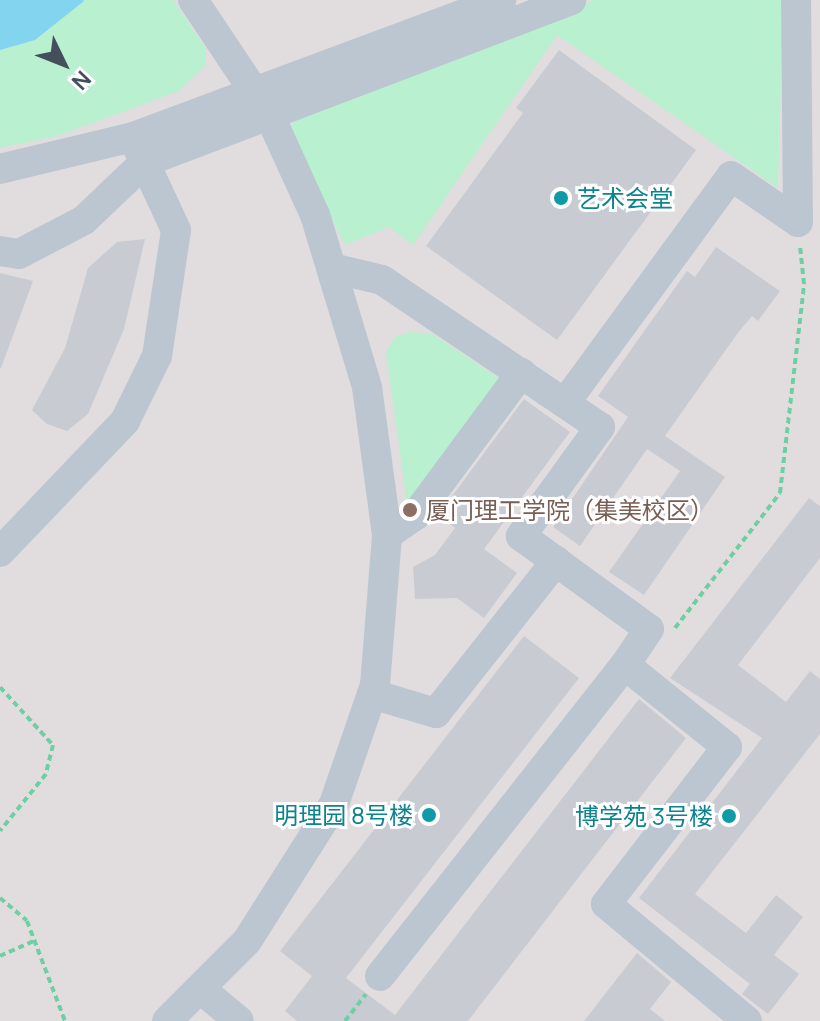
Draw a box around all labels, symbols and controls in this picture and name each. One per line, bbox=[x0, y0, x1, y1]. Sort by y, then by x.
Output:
north arrow bbox=[24, 24, 104, 104]
text: N bbox=[65, 64, 98, 96]
place label: 艺术会堂 bbox=[577, 184, 673, 212]
marker: 艺术会堂 bbox=[552, 189, 570, 207]
place label: 厦门理工学院（集美校区） bbox=[426, 496, 714, 524]
marker: 厦门理工学院（集美校区） bbox=[401, 501, 419, 519]
place label: 明理园 8号楼 bbox=[274, 801, 413, 829]
place label: 博学苑 3号楼 bbox=[575, 802, 713, 830]
marker: 明理园 8号楼 bbox=[420, 806, 438, 824]
marker: 博学苑 3号楼 bbox=[720, 807, 738, 825]

